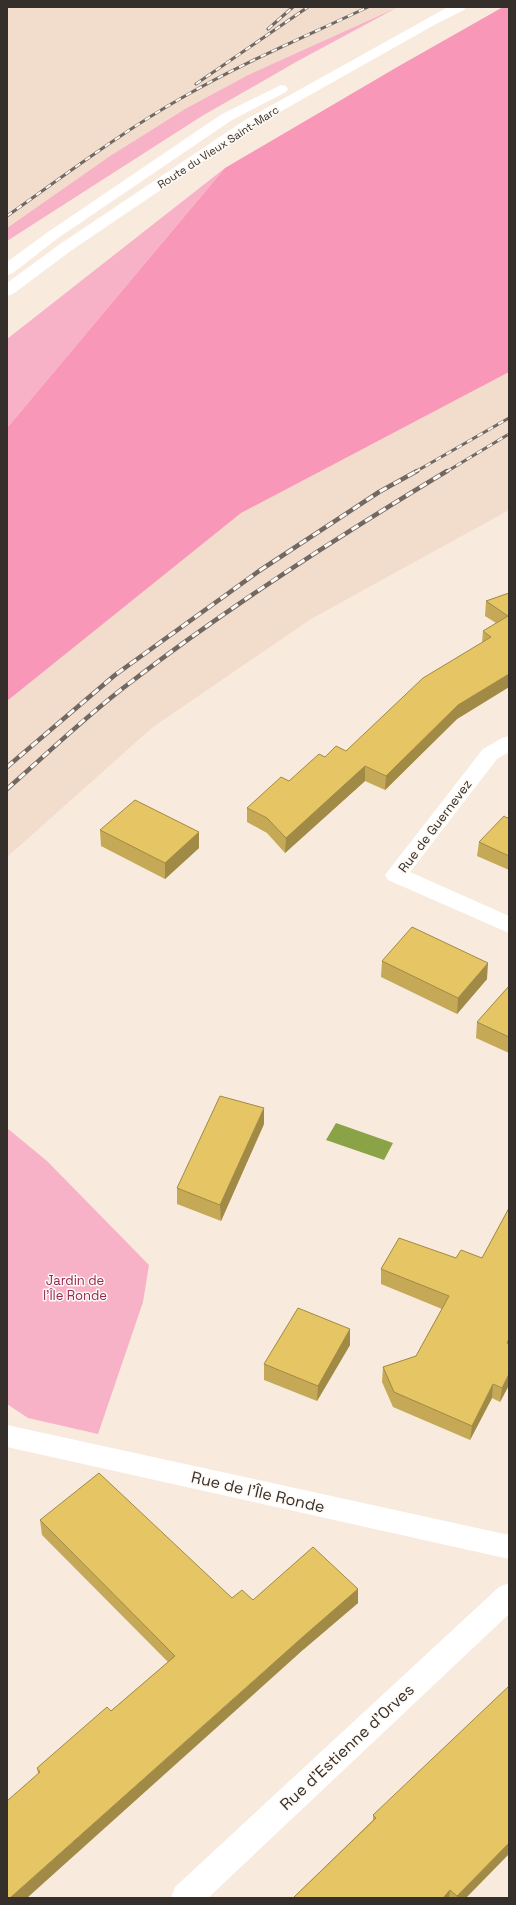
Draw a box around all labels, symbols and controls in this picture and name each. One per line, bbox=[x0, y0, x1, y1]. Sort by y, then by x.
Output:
street label: Route du Vieux Saint-Marc bbox=[155, 102, 281, 192]
street label: Rue de Guernevez bbox=[394, 776, 476, 876]
park label: Jardin de l'Île Ronde bbox=[43, 1272, 107, 1304]
street label: Rue de l'Île Ronde bbox=[189, 1466, 327, 1518]
street label: Rue d'Estienne d'Orves bbox=[275, 1679, 419, 1815]

